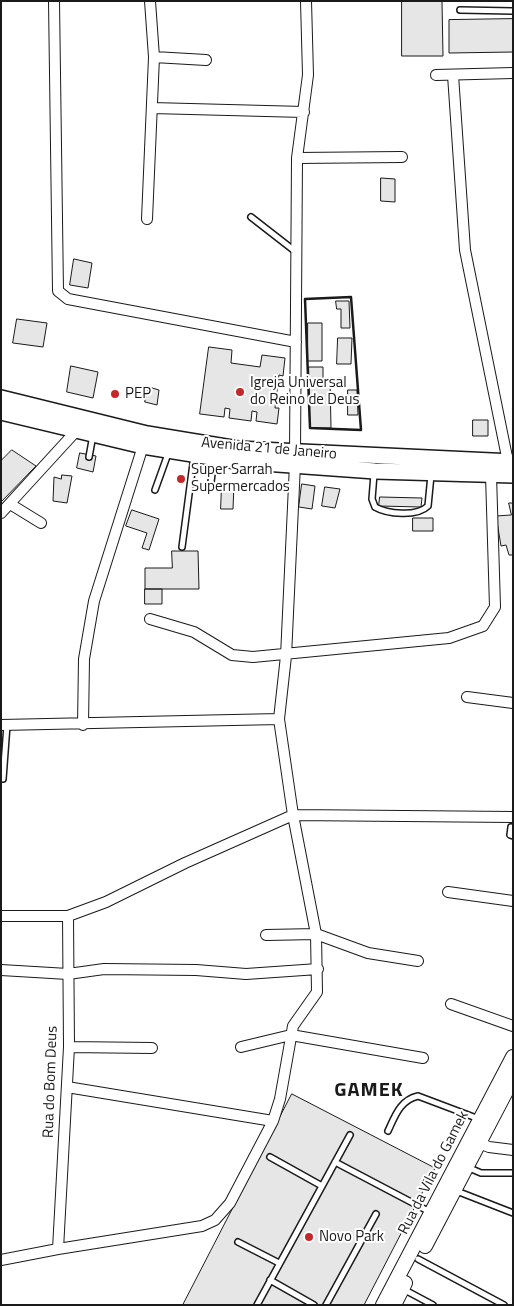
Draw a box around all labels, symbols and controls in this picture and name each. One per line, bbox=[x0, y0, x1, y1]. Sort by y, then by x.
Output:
place label: Igreja Universal do Reino de Deus bbox=[250, 374, 359, 409]
place label: PEP bbox=[125, 385, 151, 403]
marker: Igreja Universal do Reino de Deus bbox=[234, 386, 246, 398]
marker: PEP bbox=[109, 388, 121, 400]
street label: Avenida 21 de Janeiro bbox=[200, 434, 338, 464]
place label: Super Sarrah Supermercados bbox=[191, 461, 290, 496]
marker: Super Sarrah Supermercados bbox=[175, 473, 187, 485]
street label: Rua do Bom Deus bbox=[40, 1026, 62, 1138]
district label: GAMEK bbox=[334, 1079, 404, 1103]
street label: Rua da Vila do Gamek bbox=[395, 1108, 473, 1238]
place label: Novo Park bbox=[319, 1228, 384, 1246]
marker: Novo Park bbox=[303, 1231, 315, 1243]

